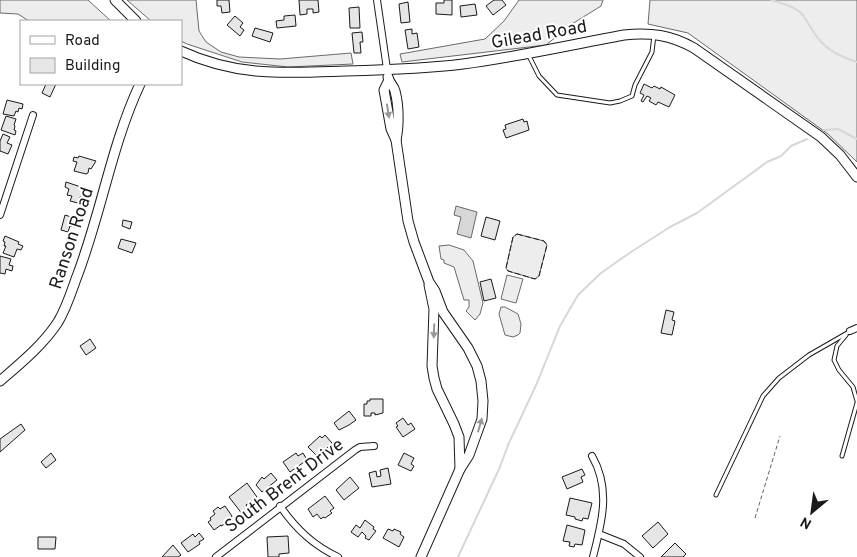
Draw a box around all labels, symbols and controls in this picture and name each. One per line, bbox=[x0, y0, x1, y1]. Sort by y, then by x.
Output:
street label: Gilead Road bbox=[489, 16, 589, 55]
legend bbox=[20, 20, 182, 85]
text: Road bbox=[65, 32, 100, 51]
text: Building bbox=[65, 57, 120, 76]
one-way arrow bbox=[384, 103, 392, 119]
street label: Ranson Road bbox=[45, 185, 100, 292]
one-way arrow bbox=[429, 323, 437, 339]
one-way arrow bbox=[476, 418, 484, 433]
street label: South Brent Drive bbox=[221, 434, 349, 538]
north arrow bbox=[787, 487, 837, 537]
text: N bbox=[798, 512, 815, 532]

